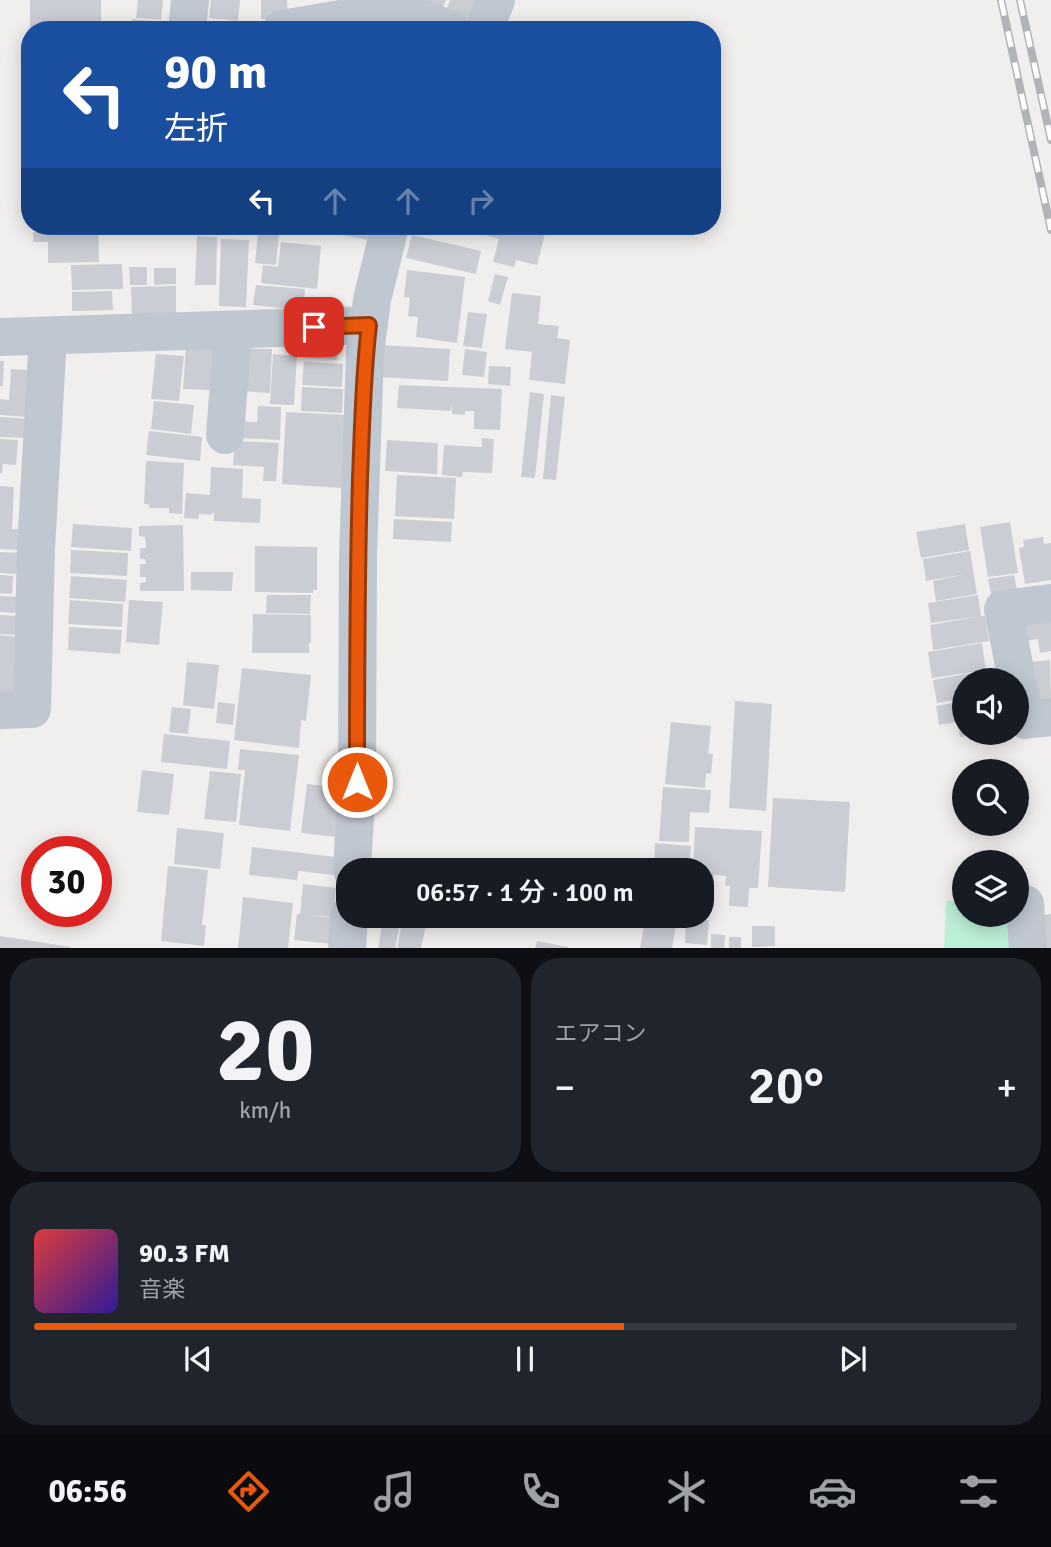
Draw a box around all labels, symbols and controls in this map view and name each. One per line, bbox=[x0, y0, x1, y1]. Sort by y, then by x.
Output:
text: 90 m bbox=[164, 42, 267, 102]
icon: left bbox=[49, 49, 140, 140]
text: 左折 bbox=[164, 109, 228, 148]
icon: left bbox=[243, 182, 281, 220]
icon: ahead bbox=[316, 182, 354, 220]
icon: ahead bbox=[389, 182, 427, 220]
icon: right bbox=[462, 182, 500, 220]
pin bbox=[284, 297, 344, 357]
icon: arrive bbox=[295, 308, 333, 346]
map controls bbox=[952, 668, 1029, 927]
button: sound bbox=[952, 668, 1029, 745]
position arrow bbox=[320, 745, 394, 819]
button: search bbox=[952, 759, 1029, 836]
speed limit sign: 30 bbox=[21, 836, 112, 927]
button: layers bbox=[952, 850, 1029, 927]
text: 06:57 · 1 分 · 100 m bbox=[416, 877, 634, 909]
text: 20 bbox=[216, 994, 314, 1107]
text: エアコン bbox=[555, 1019, 647, 1048]
text: 20° bbox=[748, 1054, 824, 1118]
text: − bbox=[555, 1064, 575, 1111]
text: + bbox=[996, 1064, 1017, 1111]
text: km/h bbox=[239, 1096, 291, 1125]
text: 90.3 FM bbox=[139, 1238, 230, 1270]
text: 音楽 bbox=[139, 1275, 185, 1304]
icon: previous bbox=[179, 1340, 217, 1378]
icon: pause bbox=[506, 1340, 544, 1378]
icon: next bbox=[834, 1340, 872, 1378]
icon: directions bbox=[224, 1467, 273, 1516]
icon: music bbox=[370, 1467, 419, 1516]
icon: phone bbox=[516, 1467, 565, 1516]
icon: climate bbox=[662, 1467, 711, 1516]
icon: car bbox=[808, 1467, 857, 1516]
icon: filters bbox=[954, 1467, 1003, 1516]
text: 06:56 bbox=[48, 1472, 127, 1511]

